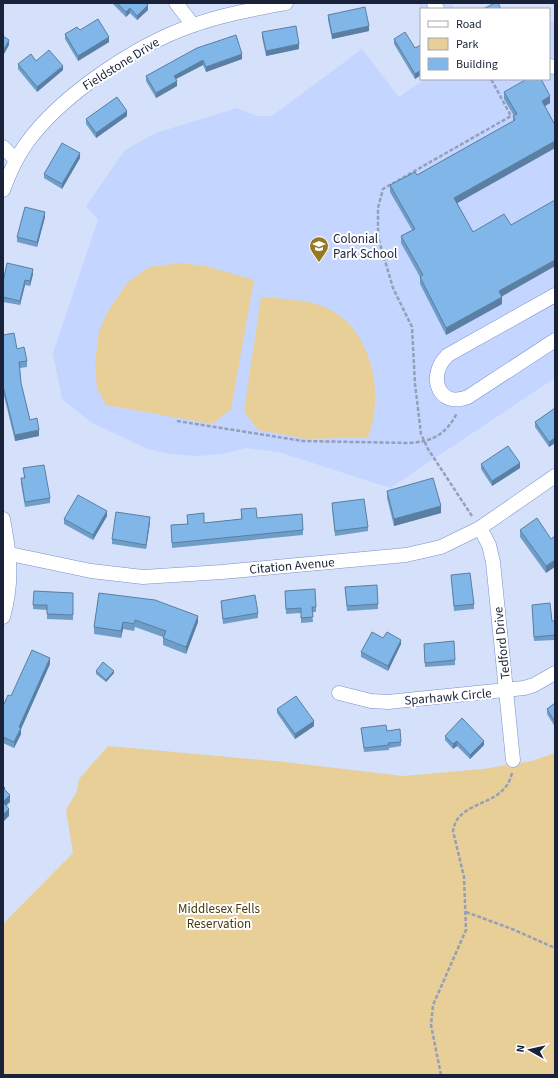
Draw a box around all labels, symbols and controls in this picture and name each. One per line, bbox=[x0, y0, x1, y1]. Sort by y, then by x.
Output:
legend bbox=[420, 8, 550, 80]
text: Road bbox=[456, 16, 482, 33]
street label: Fieldstone Drive bbox=[79, 33, 163, 95]
text: Park bbox=[456, 36, 478, 53]
text: Building bbox=[456, 56, 498, 73]
place label: Colonial Park School bbox=[333, 230, 397, 263]
school or university icon: Colonial Park School bbox=[308, 235, 330, 263]
street label: Citation Avenue bbox=[249, 553, 335, 579]
street label: Tedford Drive bbox=[489, 606, 515, 680]
street label: Sparhawk Circle bbox=[404, 684, 492, 710]
park label: Middlesex Fells Reservation bbox=[178, 900, 260, 933]
north arrow bbox=[510, 1030, 550, 1070]
text: N bbox=[513, 1044, 529, 1053]

